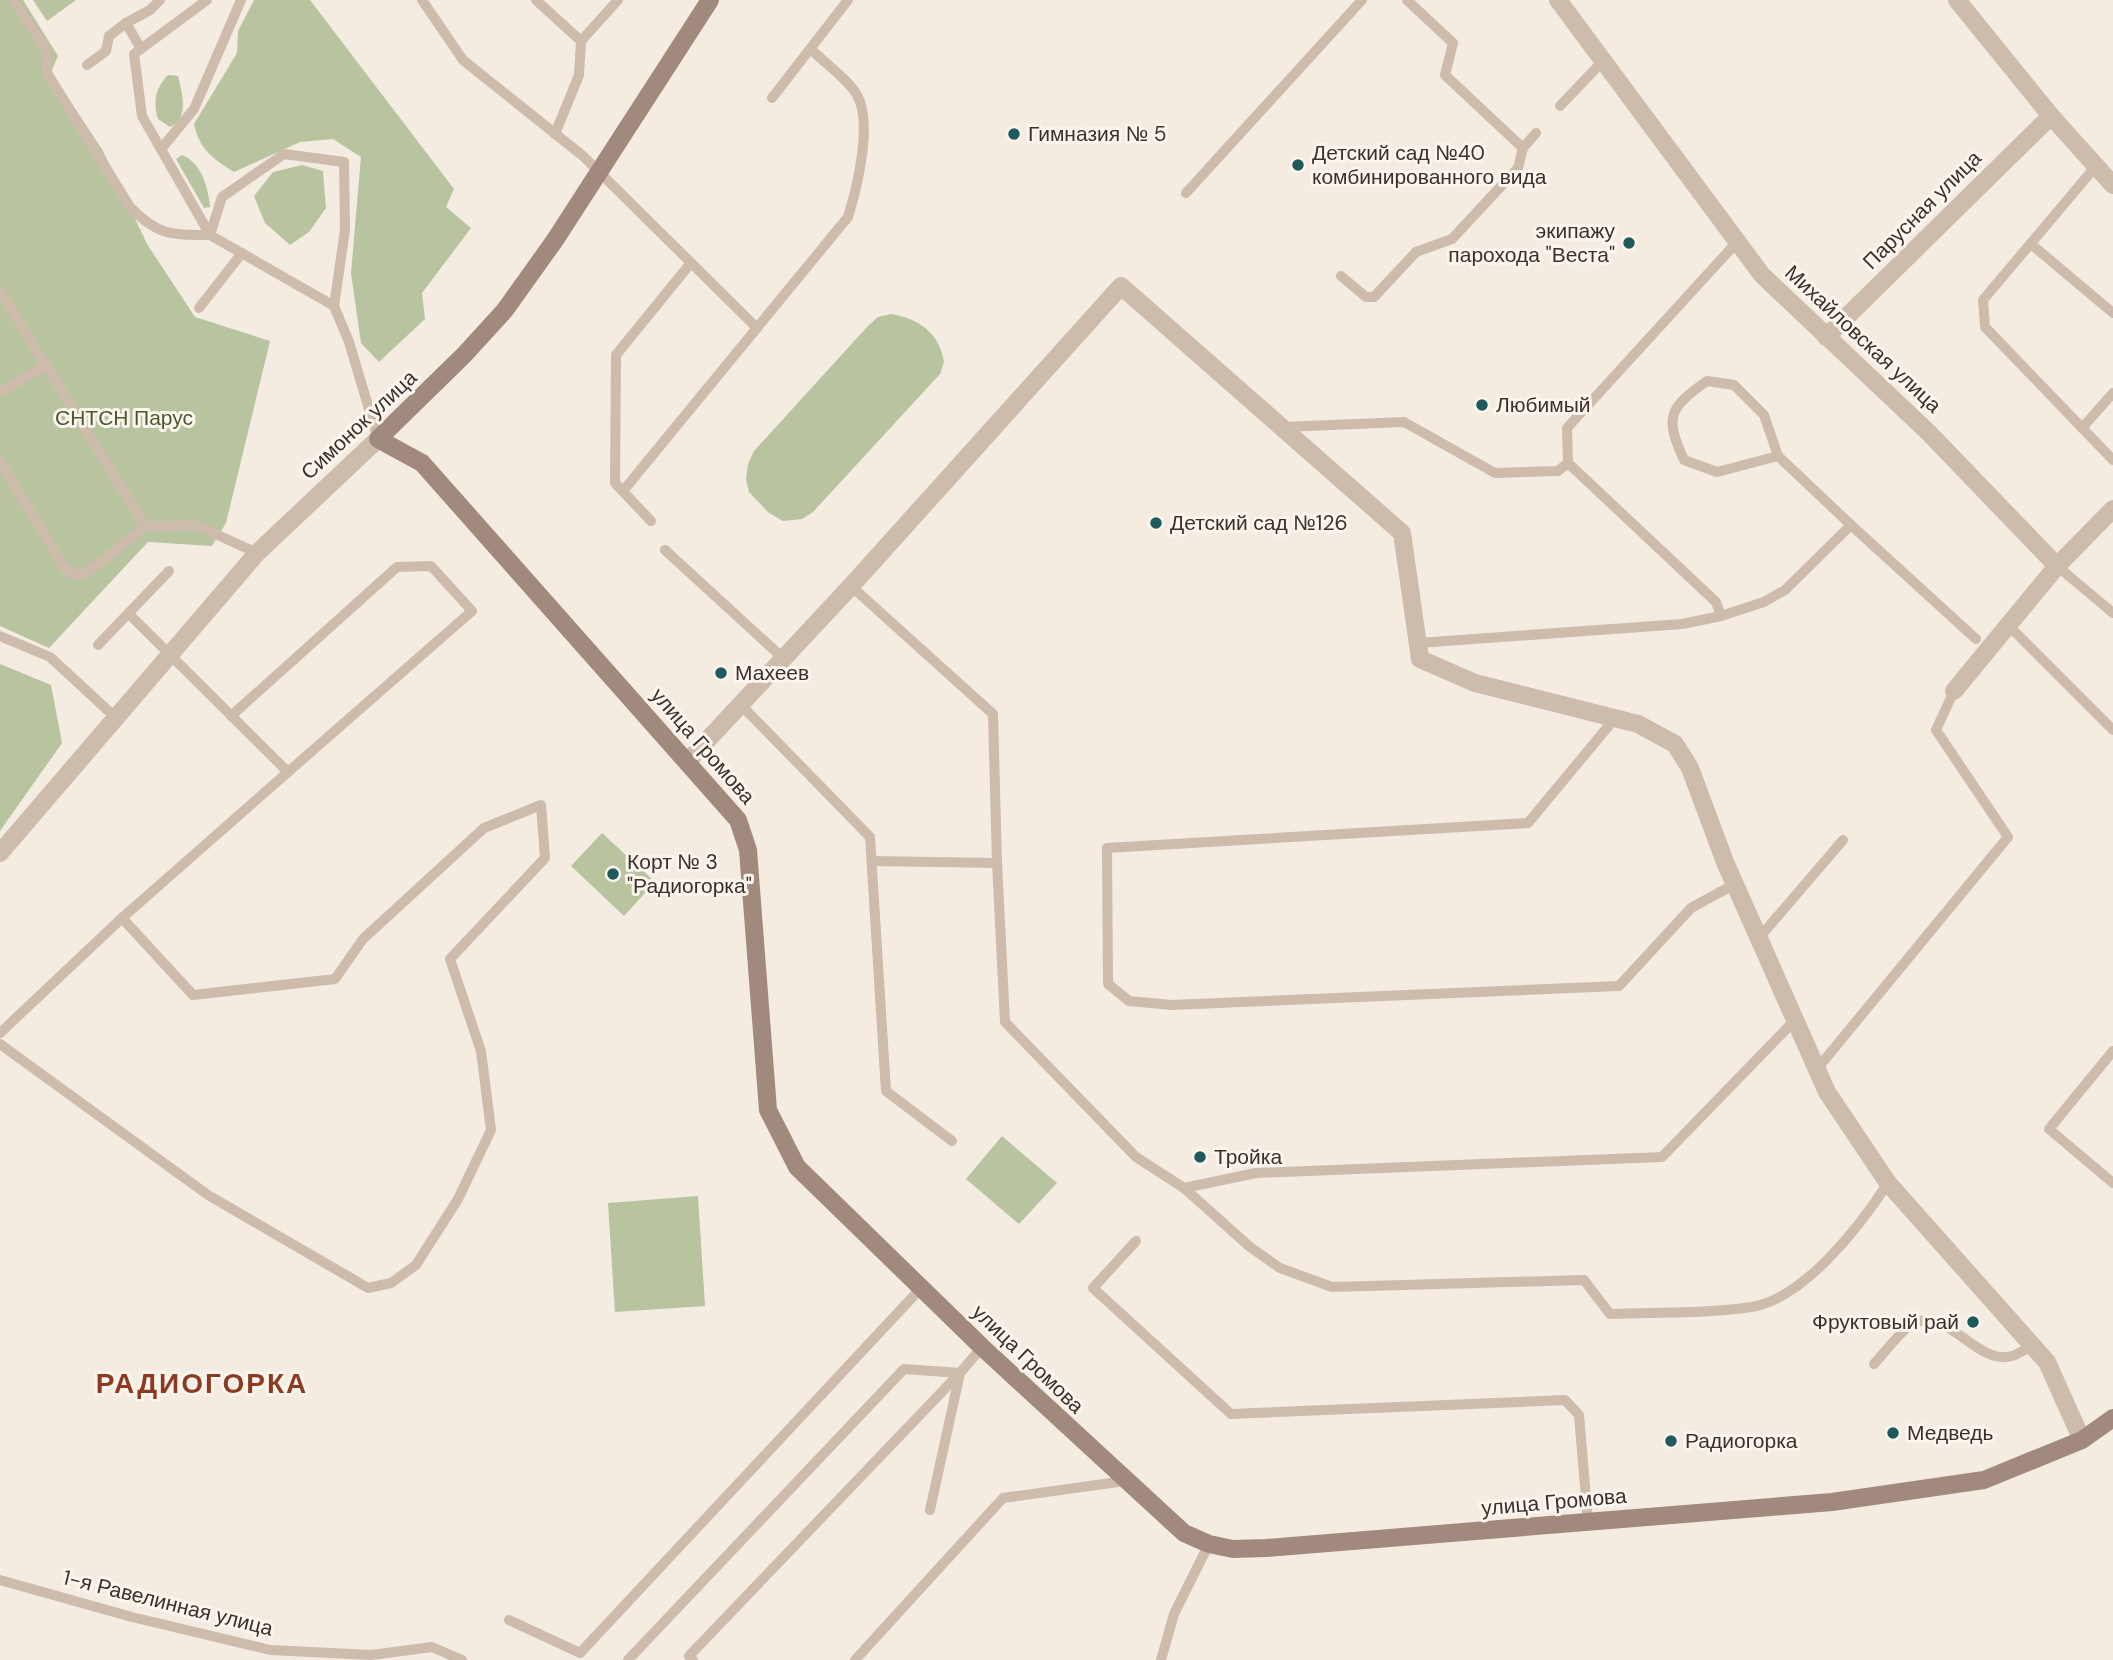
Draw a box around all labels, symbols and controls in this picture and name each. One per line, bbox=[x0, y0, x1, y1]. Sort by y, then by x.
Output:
place label: Гимназия № 5 bbox=[1028, 120, 1167, 148]
marker: Гимназия № 5 bbox=[1006, 126, 1022, 142]
place label: Детский сад №40 комбинированного вида bbox=[1312, 139, 1547, 191]
street label: Парусная улица bbox=[1857, 144, 1988, 275]
marker: Детский сад №40 комбинированного вида bbox=[1290, 157, 1306, 173]
place label: экипажу парохода "Веста" bbox=[1448, 217, 1615, 269]
marker: экипажу парохода "Веста" bbox=[1621, 235, 1637, 251]
street label: Михайловская улица bbox=[1779, 259, 1948, 419]
street label: Симонок улица bbox=[295, 364, 423, 486]
place label: Любимый bbox=[1496, 391, 1591, 419]
marker: Любимый bbox=[1474, 397, 1490, 413]
park label: СНТСН Парус bbox=[55, 404, 193, 432]
place label: Детский сад №126 bbox=[1170, 509, 1348, 537]
marker: Детский сад №126 bbox=[1148, 515, 1164, 531]
place label: Махеев bbox=[735, 659, 809, 687]
marker: Махеев bbox=[713, 665, 729, 681]
street label: улица Громова bbox=[645, 682, 762, 810]
place label: Корт № 3 "Радиогорка" bbox=[627, 848, 752, 900]
marker: Корт № 3 "Радиогорка" bbox=[605, 866, 621, 882]
place label: Тройка bbox=[1214, 1143, 1282, 1171]
marker: Тройка bbox=[1192, 1149, 1208, 1165]
street label: улица Громова bbox=[966, 1298, 1090, 1420]
place label: Фруктовый рай bbox=[1812, 1308, 1959, 1336]
marker: Фруктовый рай bbox=[1965, 1314, 1981, 1330]
district label: РАДИОГОРКА bbox=[96, 1365, 308, 1402]
place label: Медведь bbox=[1907, 1419, 1994, 1447]
marker: Медведь bbox=[1885, 1425, 1901, 1441]
place label: Радиогорка bbox=[1685, 1427, 1798, 1455]
marker: Радиогорка bbox=[1663, 1433, 1679, 1449]
street label: улица Громова bbox=[1480, 1482, 1628, 1522]
street label: 1-я Равелинная улица bbox=[60, 1563, 276, 1643]

